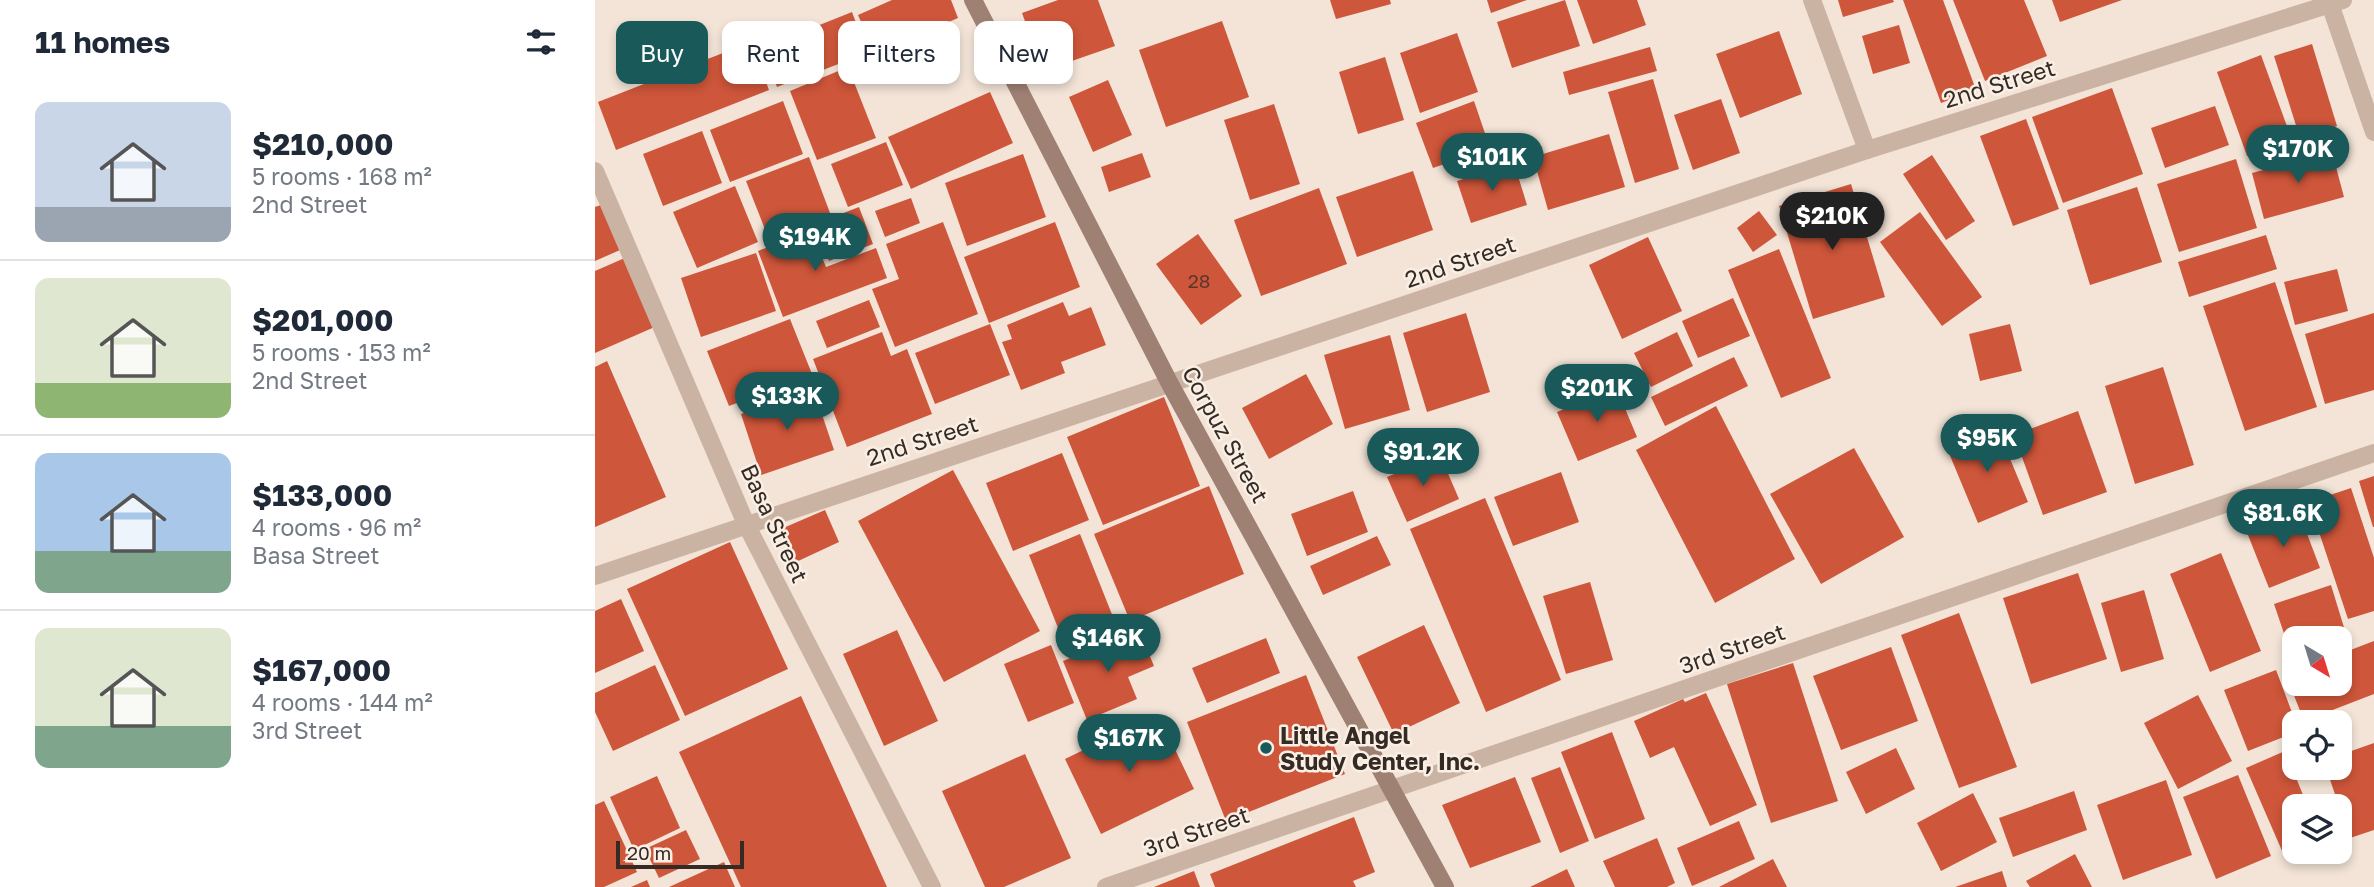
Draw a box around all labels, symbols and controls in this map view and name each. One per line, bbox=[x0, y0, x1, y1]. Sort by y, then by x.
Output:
chip: Buy bbox=[616, 21, 708, 84]
chip: Rent bbox=[722, 21, 824, 84]
chip: Filters bbox=[838, 21, 960, 84]
chip: New bbox=[974, 21, 1073, 84]
icon: filters bbox=[522, 23, 560, 61]
text: 11 homes bbox=[35, 24, 170, 60]
street label: 2nd Street bbox=[1940, 53, 2058, 113]
pin: $170K bbox=[2249, 125, 2347, 185]
text: $210,000 bbox=[252, 126, 393, 162]
icon: home bbox=[91, 130, 175, 214]
pin: $101K bbox=[1443, 134, 1541, 193]
text: $170K bbox=[2262, 134, 2334, 162]
text: $101K bbox=[1457, 142, 1527, 170]
text: 5 rooms · 168 m² bbox=[252, 162, 432, 190]
text: 2nd Street bbox=[252, 190, 367, 218]
pin: $210K bbox=[1783, 192, 1881, 252]
text: $210K bbox=[1796, 201, 1868, 229]
pin: $194K bbox=[766, 214, 864, 273]
text: $194K bbox=[779, 222, 851, 250]
street label: 2nd Street bbox=[1401, 229, 1519, 293]
house number: 28 bbox=[1188, 269, 1210, 292]
text: $201,000 bbox=[252, 302, 393, 338]
icon: home bbox=[91, 306, 175, 390]
text: 5 rooms · 153 m² bbox=[252, 338, 431, 366]
street label: Corpuz Street bbox=[1177, 361, 1275, 507]
pin: $201K bbox=[1548, 364, 1646, 424]
text: 2nd Street bbox=[252, 366, 367, 394]
pin: $133K bbox=[738, 372, 836, 432]
text: $201K bbox=[1561, 373, 1633, 401]
text: $133K bbox=[751, 381, 823, 409]
street label: 2nd Street bbox=[863, 409, 981, 471]
pin: $95K bbox=[1946, 414, 2028, 474]
text: $95K bbox=[1957, 423, 2017, 451]
pin: $91.2K bbox=[1366, 428, 1480, 488]
text: $91.2K bbox=[1383, 437, 1463, 465]
street label: Basa Street bbox=[735, 459, 815, 587]
text: $133,000 bbox=[252, 477, 392, 513]
icon: home bbox=[91, 481, 175, 565]
pin: $81.6K bbox=[2226, 490, 2340, 549]
text: $81.6K bbox=[2243, 498, 2323, 526]
text: 4 rooms · 96 m² bbox=[252, 513, 421, 541]
text: Basa Street bbox=[252, 541, 379, 569]
pin: $146K bbox=[1059, 614, 1157, 674]
street label: 3rd Street bbox=[1675, 617, 1789, 679]
text: $146K bbox=[1072, 623, 1144, 651]
north arrow bbox=[2282, 626, 2352, 696]
map controls bbox=[2282, 626, 2352, 864]
text: $167,000 bbox=[252, 652, 391, 688]
icon: home bbox=[91, 656, 175, 740]
text: 4 rooms · 144 m² bbox=[252, 688, 433, 716]
button: locate bbox=[2282, 710, 2352, 780]
pin: $167K bbox=[1080, 714, 1178, 774]
text: 3rd Street bbox=[252, 716, 362, 744]
place label: Little Angel Study Center, Inc. bbox=[1280, 721, 1480, 775]
text: $167K bbox=[1093, 723, 1165, 751]
marker: Little Angel Study Center, Inc. bbox=[1258, 740, 1274, 756]
button: layers bbox=[2282, 794, 2352, 864]
street label: 3rd Street bbox=[1139, 800, 1253, 862]
scale bar bbox=[616, 838, 744, 870]
text: 20 m bbox=[627, 841, 671, 864]

